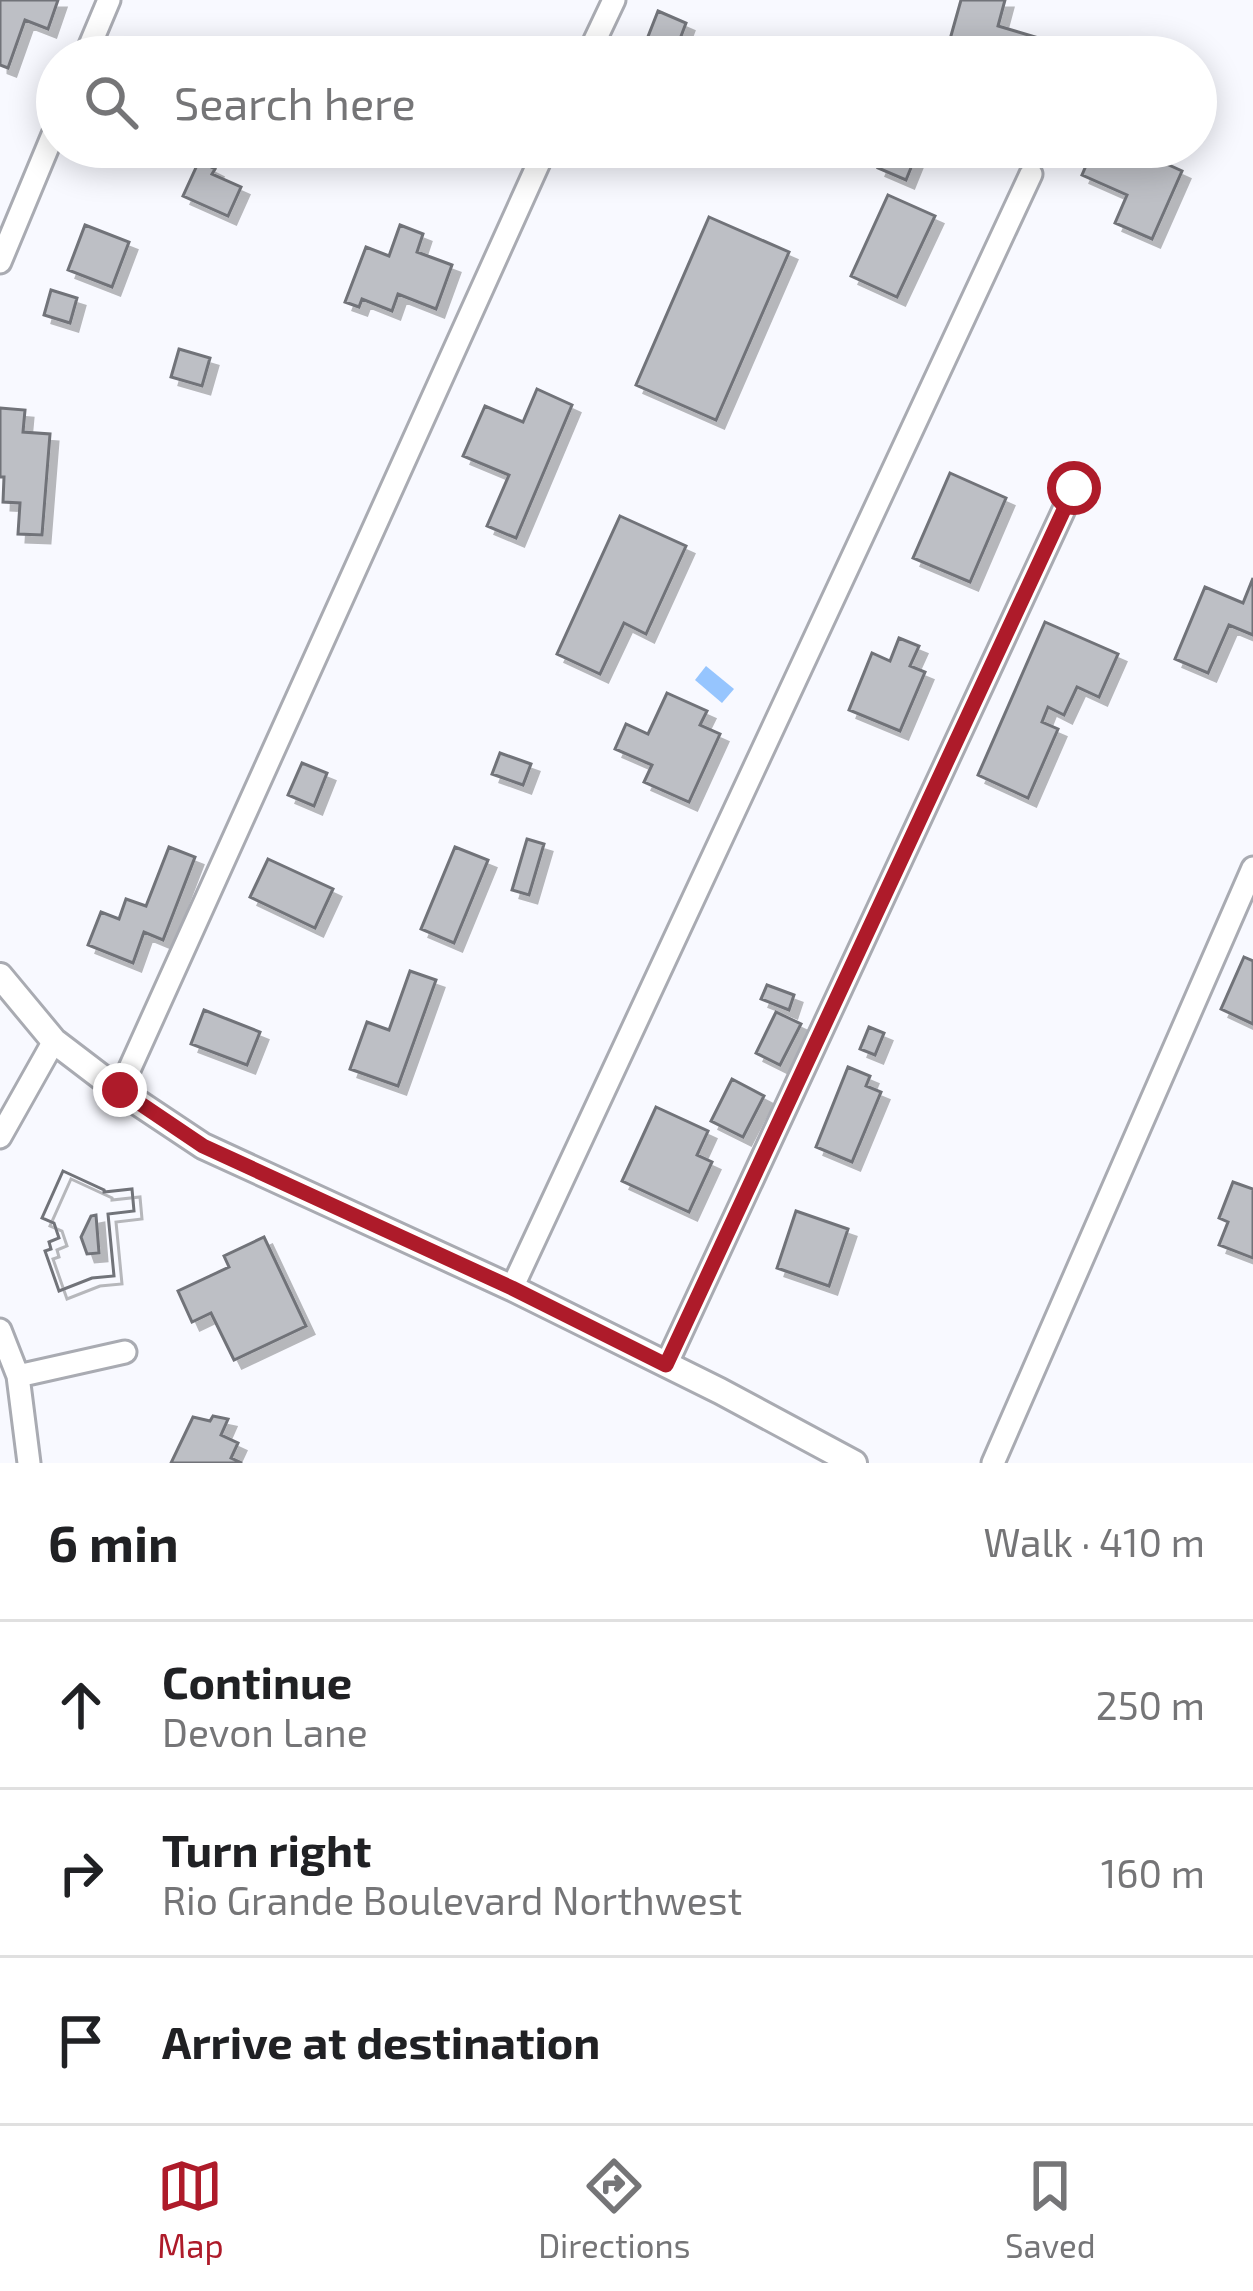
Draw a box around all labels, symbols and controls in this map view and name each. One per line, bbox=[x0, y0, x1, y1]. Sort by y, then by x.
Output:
search box bbox=[36, 36, 1217, 168]
icon: search bbox=[78, 69, 144, 135]
text: Search here bbox=[174, 75, 416, 129]
route start bbox=[1047, 461, 1101, 515]
route end bbox=[93, 1063, 147, 1117]
text: 6 min bbox=[48, 1511, 179, 1572]
text: Walk · 410 m bbox=[984, 1518, 1205, 1565]
text: Continue bbox=[162, 1654, 352, 1708]
icon: ahead bbox=[48, 1672, 114, 1738]
text: 250 m bbox=[1096, 1681, 1205, 1728]
text: Devon Lane bbox=[162, 1708, 368, 1755]
text: Turn right bbox=[162, 1822, 371, 1876]
icon: right bbox=[48, 1840, 114, 1906]
text: 160 m bbox=[1101, 1849, 1205, 1896]
text: Rio Grande Boulevard Northwest bbox=[162, 1876, 742, 1923]
icon: arrive bbox=[48, 2008, 114, 2074]
text: Arrive at destination bbox=[162, 2014, 600, 2068]
tab: Map bbox=[157, 2153, 224, 2265]
tab: Directions bbox=[538, 2153, 690, 2265]
tab: Saved bbox=[1005, 2153, 1096, 2265]

